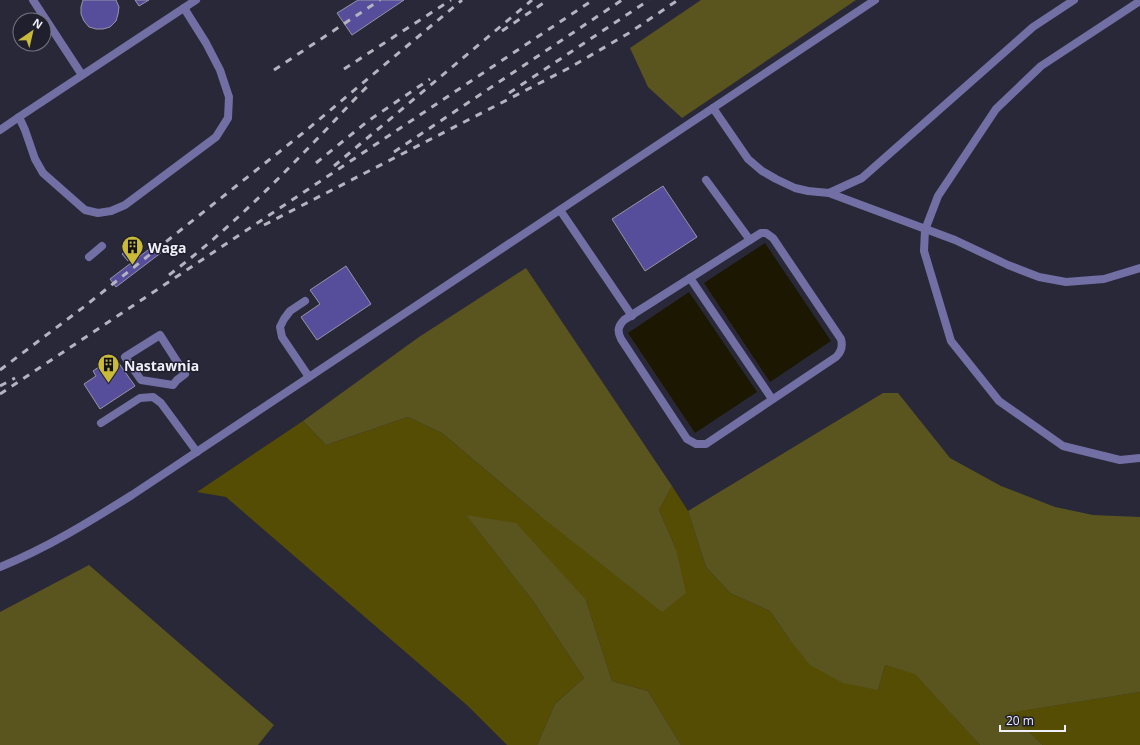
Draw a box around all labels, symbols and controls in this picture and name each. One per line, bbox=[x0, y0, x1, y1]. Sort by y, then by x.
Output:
north arrow bbox=[12, 12, 52, 52]
text: N bbox=[30, 15, 46, 32]
building icon: Waga bbox=[120, 234, 146, 267]
place label: Waga bbox=[148, 238, 186, 257]
building icon: Nastawnia bbox=[96, 352, 122, 385]
place label: Nastawnia bbox=[124, 356, 199, 375]
scale bar bbox=[1000, 707, 1065, 733]
text: 20 m bbox=[1006, 712, 1034, 729]

